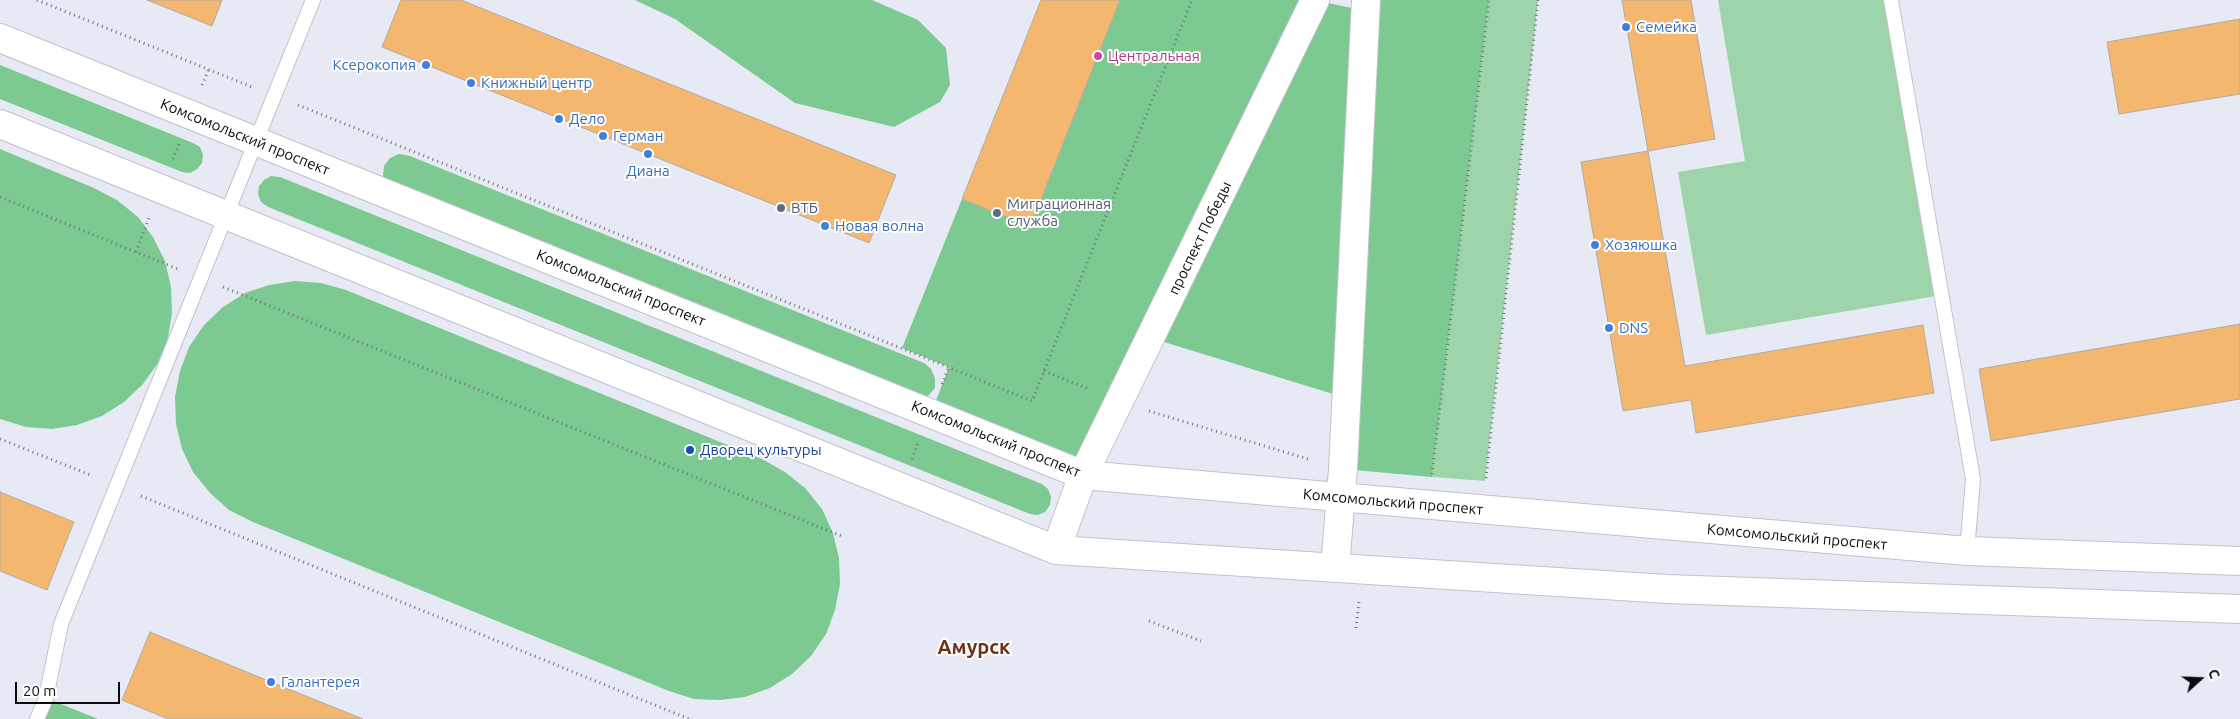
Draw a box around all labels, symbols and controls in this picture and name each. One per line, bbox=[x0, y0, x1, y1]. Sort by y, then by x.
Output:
place label: Семейка bbox=[1636, 18, 1697, 36]
marker: Семейка bbox=[1620, 21, 1632, 33]
place label: Центральная bbox=[1108, 47, 1200, 65]
marker: Центральная bbox=[1092, 50, 1104, 62]
place label: Ксерокопия bbox=[332, 56, 416, 74]
marker: Ксерокопия bbox=[420, 59, 432, 71]
place label: Книжный центр bbox=[481, 74, 592, 92]
marker: Книжный центр bbox=[465, 77, 477, 89]
street label: Комсомольский проспект bbox=[158, 95, 332, 179]
place label: Дело bbox=[569, 110, 605, 128]
marker: Дело bbox=[553, 113, 565, 125]
place label: Герман bbox=[613, 127, 663, 145]
marker: Герман bbox=[597, 130, 609, 142]
marker: Диана bbox=[642, 148, 654, 160]
place label: Диана bbox=[626, 162, 670, 180]
street label: проспект Победы bbox=[1165, 178, 1235, 298]
place label: Миграционная служба bbox=[1007, 195, 1111, 230]
place label: ВТБ bbox=[791, 199, 818, 217]
marker: ВТБ bbox=[775, 202, 787, 214]
marker: Миграционная служба bbox=[991, 207, 1003, 219]
place label: Новая волна bbox=[835, 217, 924, 235]
marker: Новая волна bbox=[819, 220, 831, 232]
place label: Хозяюшка bbox=[1605, 236, 1677, 254]
marker: Хозяюшка bbox=[1589, 239, 1601, 251]
street label: Комсомольский проспект bbox=[534, 246, 708, 330]
place label: DNS bbox=[1619, 319, 1648, 337]
marker: DNS bbox=[1603, 322, 1615, 334]
street label: Комсомольский проспект bbox=[909, 397, 1083, 481]
place label: Дворец культуры bbox=[700, 441, 822, 459]
marker: Дворец культуры bbox=[684, 444, 696, 456]
street label: Комсомольский проспект bbox=[1302, 485, 1484, 519]
street label: Комсомольский проспект bbox=[1706, 520, 1888, 554]
district label: Амурск bbox=[938, 635, 1010, 659]
north arrow bbox=[2175, 654, 2225, 704]
text: С bbox=[2205, 667, 2223, 681]
scale bar bbox=[18, 672, 122, 704]
place label: Галантерея bbox=[281, 673, 360, 691]
marker: Галантерея bbox=[265, 676, 277, 688]
text: 20 m bbox=[23, 682, 56, 699]

